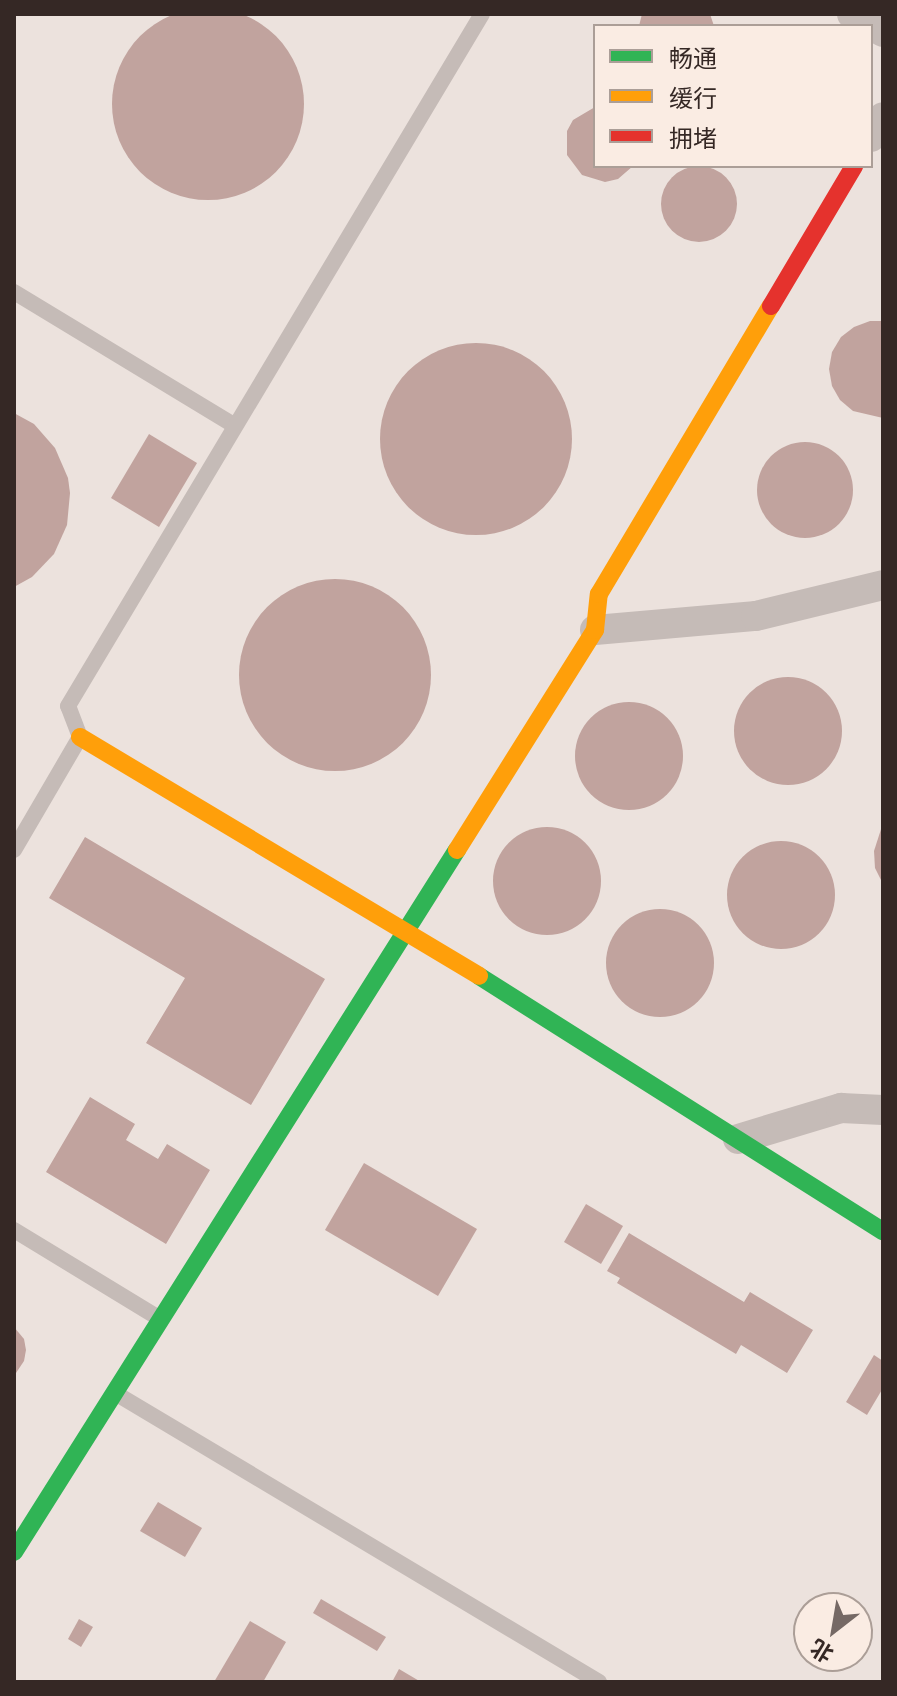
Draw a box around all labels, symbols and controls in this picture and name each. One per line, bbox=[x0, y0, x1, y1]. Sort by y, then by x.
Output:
legend bbox=[593, 24, 873, 168]
text: 畅通 bbox=[669, 43, 717, 73]
text: 缓行 bbox=[669, 83, 717, 113]
text: 拥堵 bbox=[669, 123, 717, 153]
north arrow bbox=[793, 1592, 873, 1672]
text: 北 bbox=[805, 1633, 838, 1669]

